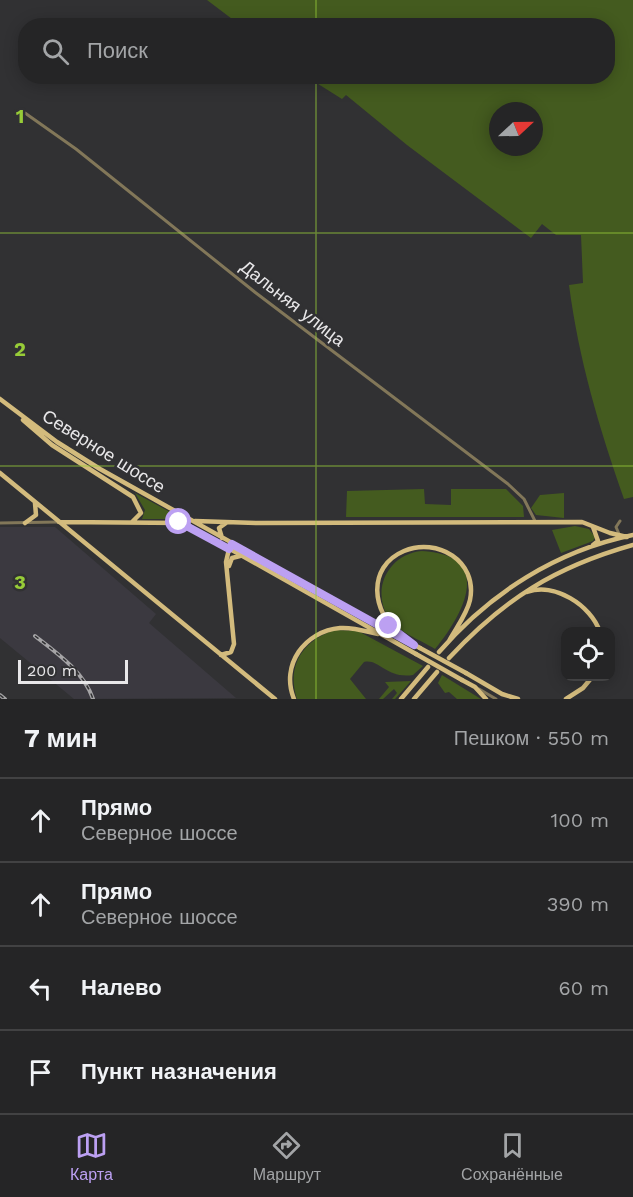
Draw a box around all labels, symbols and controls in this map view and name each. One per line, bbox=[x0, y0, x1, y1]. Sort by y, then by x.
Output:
search box bbox=[18, 18, 615, 84]
icon: search bbox=[39, 35, 72, 68]
text: Поиск bbox=[87, 38, 148, 63]
north arrow bbox=[489, 102, 543, 156]
text: 1 bbox=[16, 104, 24, 128]
street label: Дальняя улица bbox=[236, 256, 350, 351]
text: 2 bbox=[14, 337, 26, 361]
street label: Северное шоссе bbox=[39, 405, 169, 497]
route start bbox=[165, 508, 191, 534]
text: 3 bbox=[14, 570, 26, 594]
route end bbox=[375, 612, 401, 638]
map controls bbox=[561, 627, 615, 681]
button: locate bbox=[561, 627, 615, 681]
scale bar bbox=[18, 657, 128, 684]
text: 200 m bbox=[27, 661, 77, 680]
text: 7 мин bbox=[24, 723, 98, 753]
text: Пешком · 550 m bbox=[454, 726, 609, 750]
text: Прямо bbox=[81, 795, 152, 820]
icon: ahead bbox=[24, 804, 57, 837]
text: 100 m bbox=[550, 808, 609, 832]
text: Северное шоссе bbox=[81, 821, 238, 845]
text: Прямо bbox=[81, 879, 152, 904]
icon: ahead bbox=[24, 888, 57, 921]
text: 390 m bbox=[547, 892, 609, 916]
text: Северное шоссе bbox=[81, 905, 238, 929]
icon: left bbox=[24, 972, 57, 1005]
text: Налево bbox=[81, 975, 162, 1000]
text: 60 m bbox=[559, 976, 609, 1000]
icon: arrive bbox=[24, 1056, 57, 1089]
text: Пункт назначения bbox=[81, 1059, 277, 1084]
tab: Карта bbox=[70, 1129, 113, 1184]
tab: Маршрут bbox=[253, 1129, 321, 1184]
tab: Сохранённые bbox=[461, 1129, 563, 1184]

